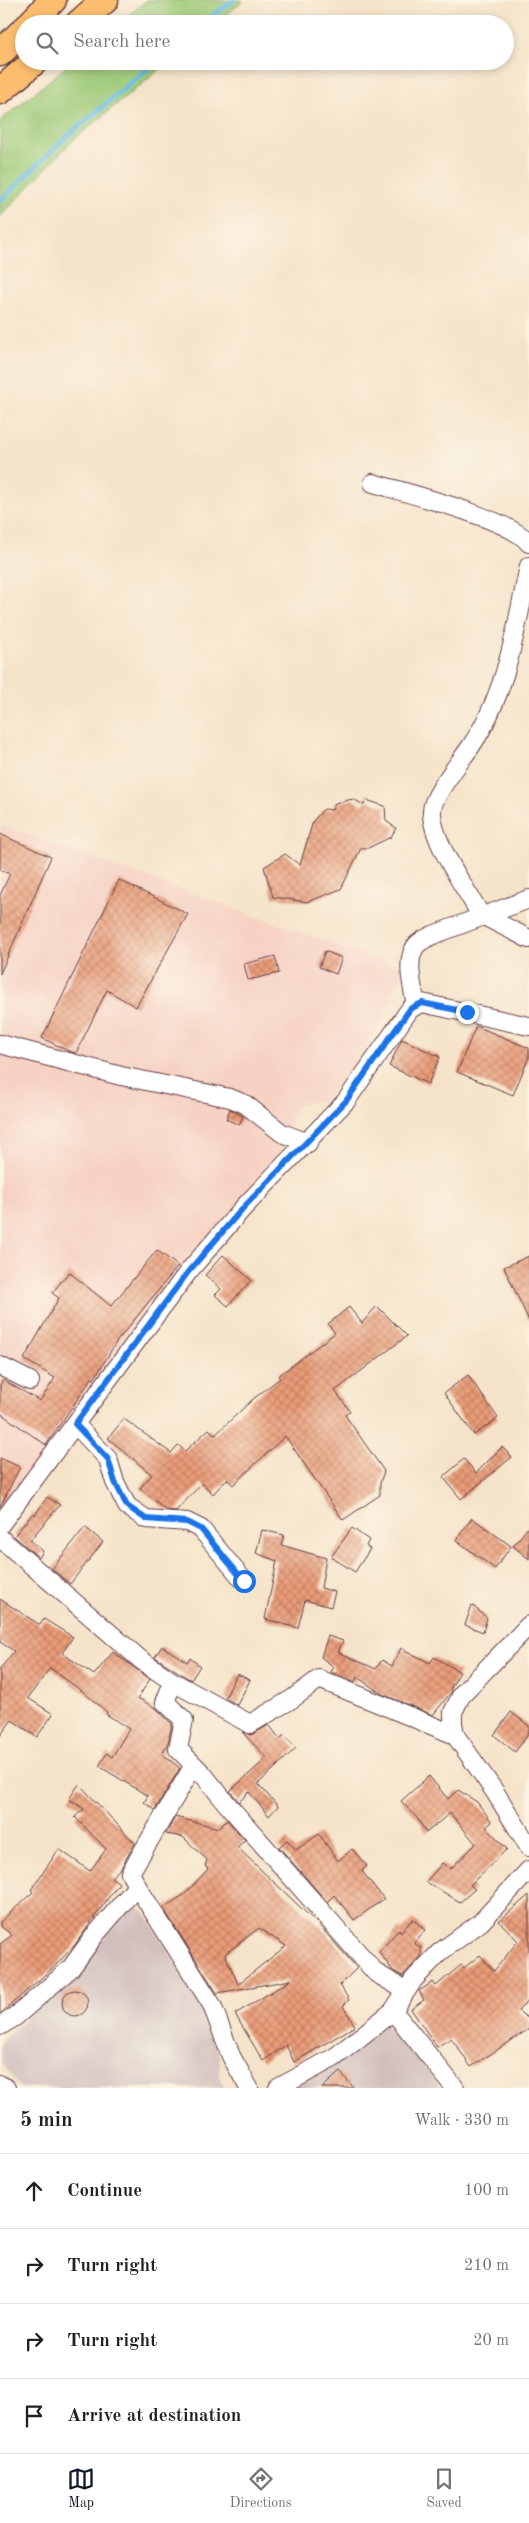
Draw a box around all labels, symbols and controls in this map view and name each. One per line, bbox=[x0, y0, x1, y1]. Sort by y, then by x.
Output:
search box bbox=[15, 15, 514, 70]
icon: search bbox=[33, 29, 61, 57]
text: Search here bbox=[73, 33, 170, 52]
route end bbox=[456, 1001, 479, 1024]
route start bbox=[233, 1570, 256, 1593]
text: 5 min bbox=[20, 2110, 73, 2131]
text: Walk · 330 m bbox=[414, 2113, 509, 2129]
icon: ahead bbox=[20, 2177, 48, 2205]
text: Continue bbox=[67, 2182, 142, 2201]
text: 100 m bbox=[464, 2183, 509, 2199]
icon: right bbox=[20, 2252, 48, 2280]
text: Turn right bbox=[67, 2257, 157, 2276]
text: 210 m bbox=[464, 2258, 509, 2274]
icon: right bbox=[20, 2327, 48, 2355]
text: Turn right bbox=[67, 2332, 157, 2351]
text: 20 m bbox=[473, 2333, 509, 2349]
icon: arrive bbox=[20, 2402, 48, 2430]
text: Arrive at destination bbox=[67, 2407, 241, 2426]
tab: Map bbox=[67, 2465, 95, 2512]
tab: Directions bbox=[230, 2465, 292, 2512]
tab: Saved bbox=[426, 2465, 462, 2512]

